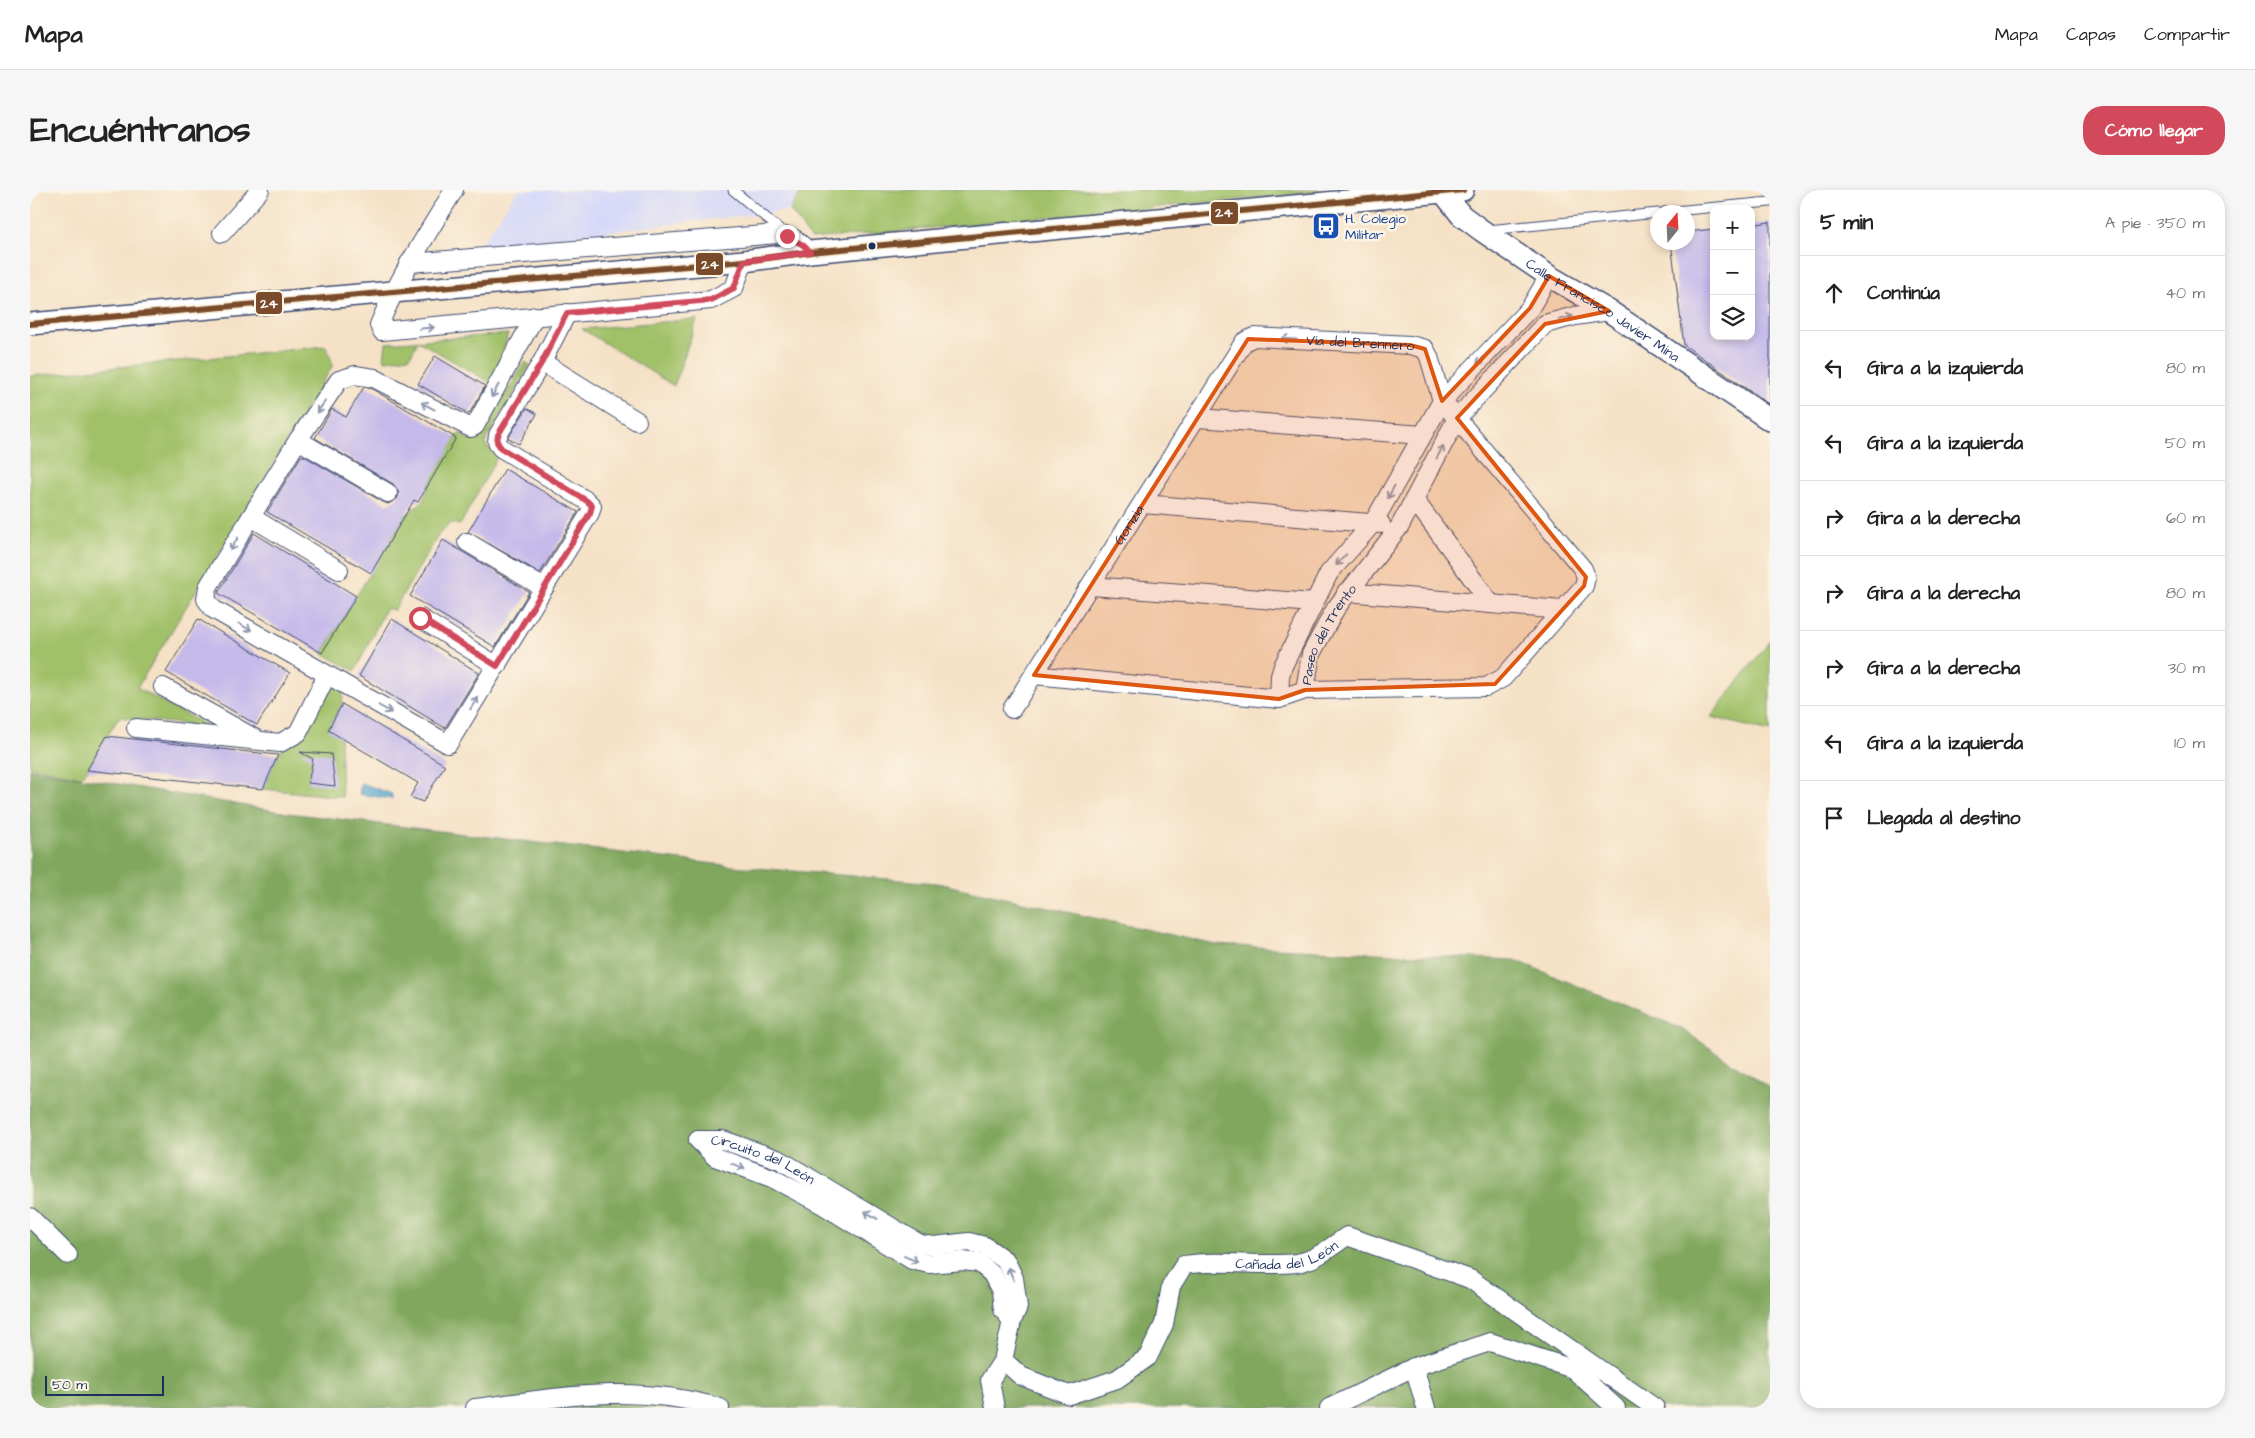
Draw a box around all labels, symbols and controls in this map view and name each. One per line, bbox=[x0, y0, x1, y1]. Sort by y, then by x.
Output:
text: Mapa bbox=[25, 18, 83, 52]
text: Mapa bbox=[1995, 22, 2038, 47]
text: Capas bbox=[2066, 22, 2116, 47]
text: Compartir bbox=[2144, 22, 2230, 47]
text: Encuéntranos bbox=[30, 106, 251, 155]
button: Cómo llegar bbox=[2083, 106, 2225, 155]
line badge: 24 bbox=[1210, 201, 1239, 225]
text: 24 bbox=[1214, 203, 1233, 223]
north arrow bbox=[1650, 205, 1695, 250]
map controls bbox=[1710, 205, 1755, 340]
button: + bbox=[1710, 205, 1755, 250]
text: 5 min bbox=[1820, 208, 1873, 237]
place label: H. Colegio Militar bbox=[1345, 209, 1406, 245]
bus stop icon: H. Colegio Militar bbox=[1311, 211, 1341, 241]
text: A pie · 350 m bbox=[2105, 212, 2205, 234]
route end bbox=[776, 225, 799, 248]
unlabelled marker bbox=[867, 241, 877, 251]
button: − bbox=[1710, 250, 1755, 295]
line badge: 24 bbox=[695, 252, 724, 276]
street label: Calle Francisco Javier Mina bbox=[1521, 254, 1683, 367]
text: 24 bbox=[700, 255, 719, 275]
icon: ahead bbox=[1820, 279, 1848, 307]
text: Continúa bbox=[1867, 280, 1940, 307]
text: 40 m bbox=[2165, 282, 2205, 304]
line badge: 24 bbox=[255, 291, 283, 315]
text: 24 bbox=[259, 294, 278, 314]
button: layers bbox=[1710, 295, 1755, 340]
one-way arrow bbox=[1558, 313, 1574, 323]
one-way arrow bbox=[419, 323, 435, 332]
street label: Vía del Brennero bbox=[1306, 331, 1417, 357]
one-way arrow bbox=[1281, 334, 1297, 343]
one-way arrow bbox=[1476, 352, 1488, 365]
icon: left bbox=[1820, 354, 1848, 382]
text: Gira a la izquierda bbox=[1867, 355, 2023, 382]
text: 80 m bbox=[2166, 357, 2205, 379]
one-way arrow bbox=[490, 383, 500, 398]
one-way arrow bbox=[316, 400, 326, 414]
one-way arrow bbox=[421, 401, 436, 410]
icon: left bbox=[1820, 429, 1848, 457]
text: Gira a la izquierda bbox=[1867, 430, 2023, 457]
text: 50 m bbox=[2165, 432, 2205, 454]
one-way arrow bbox=[1435, 445, 1445, 459]
one-way arrow bbox=[1385, 484, 1395, 499]
street label: Gorizia bbox=[1109, 501, 1149, 549]
icon: right bbox=[1820, 504, 1848, 532]
text: Gira a la derecha bbox=[1867, 505, 2020, 532]
text: 60 m bbox=[2166, 507, 2205, 529]
one-way arrow bbox=[229, 537, 239, 551]
one-way arrow bbox=[1335, 553, 1346, 566]
icon: right bbox=[1820, 579, 1848, 607]
street label: Paseo del Trento bbox=[1297, 580, 1362, 687]
text: Gira a la derecha bbox=[1867, 580, 2020, 607]
text: 80 m bbox=[2166, 582, 2205, 604]
route start bbox=[409, 607, 432, 630]
one-way arrow bbox=[237, 623, 251, 633]
icon: right bbox=[1820, 654, 1848, 682]
text: Gira a la derecha bbox=[1867, 655, 2020, 682]
text: 30 m bbox=[2168, 657, 2205, 679]
one-way arrow bbox=[470, 697, 480, 711]
one-way arrow bbox=[378, 705, 392, 715]
icon: left bbox=[1820, 729, 1848, 757]
text: Gira a la izquierda bbox=[1867, 730, 2023, 757]
text: 10 m bbox=[2174, 732, 2205, 754]
icon: arrive bbox=[1820, 804, 1848, 832]
text: Llegada al destino bbox=[1867, 805, 2020, 832]
street label: Circuito del León bbox=[711, 1131, 818, 1190]
one-way arrow bbox=[730, 1162, 745, 1171]
one-way arrow bbox=[865, 1209, 879, 1219]
street label: Cañada del León bbox=[1235, 1236, 1343, 1275]
one-way arrow bbox=[903, 1254, 918, 1264]
one-way arrow bbox=[1006, 1267, 1016, 1282]
scale bar bbox=[45, 1373, 164, 1396]
text: 50 m bbox=[52, 1375, 87, 1395]

